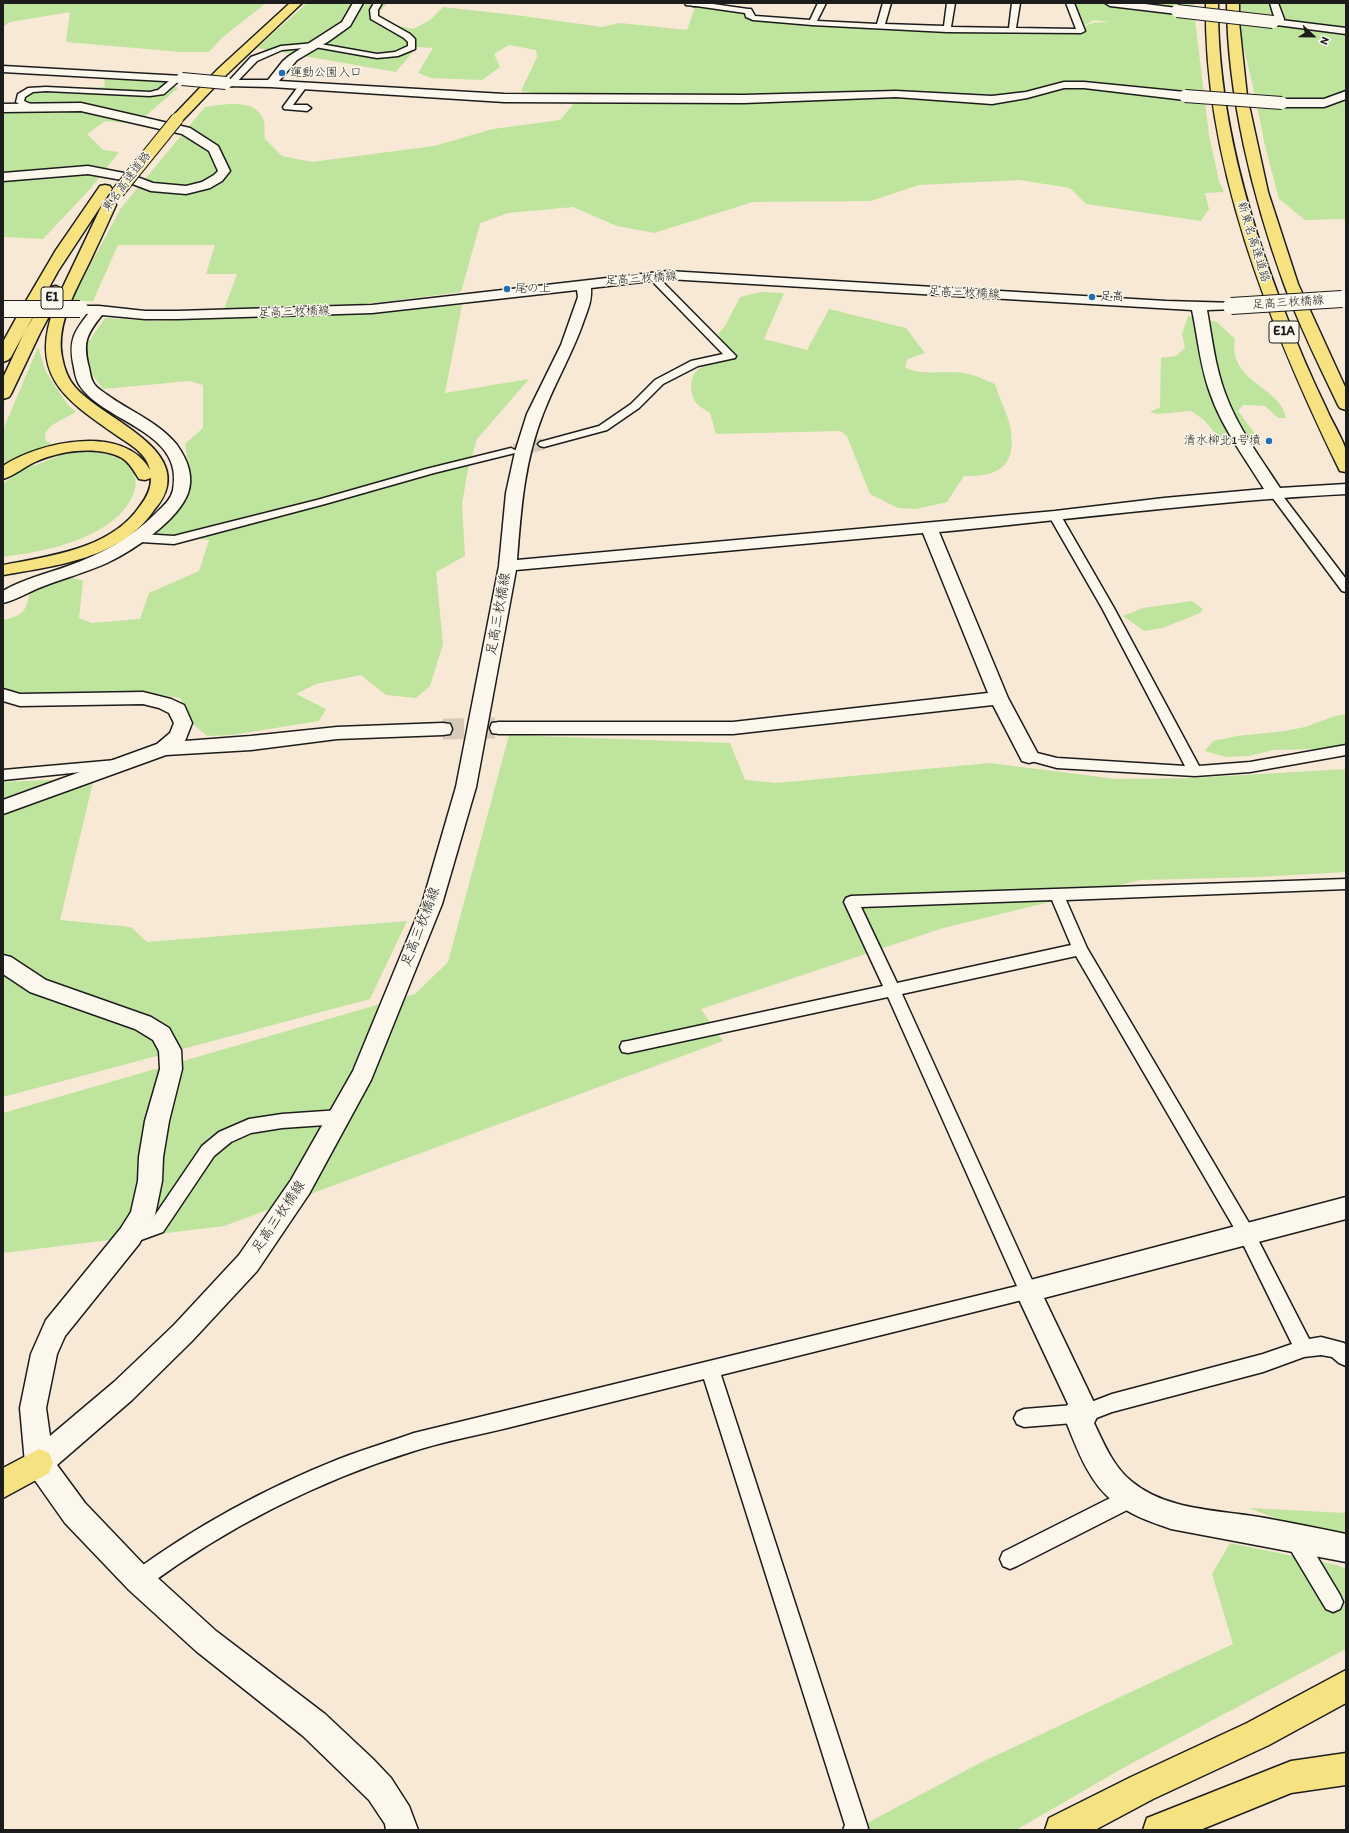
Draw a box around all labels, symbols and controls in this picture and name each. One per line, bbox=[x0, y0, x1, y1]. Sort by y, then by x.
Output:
north arrow bbox=[1293, 16, 1333, 56]
text: N bbox=[1317, 35, 1332, 47]
place label: 運動公園入口 bbox=[290, 66, 362, 80]
marker: 運動公園入口 bbox=[277, 68, 287, 78]
street label: 東名高速道路 bbox=[100, 149, 154, 215]
street label: 新東名高速道路 bbox=[1234, 200, 1272, 284]
street label: 足高三枚橋線 bbox=[605, 269, 677, 289]
place label: 尾の上 bbox=[515, 282, 551, 296]
marker: 尾の上 bbox=[502, 284, 512, 294]
street label: 足高三枚橋線 bbox=[928, 284, 1000, 302]
road number: E1 bbox=[41, 287, 63, 309]
place label: 足高 bbox=[1100, 290, 1124, 304]
marker: 足高 bbox=[1087, 292, 1097, 302]
street label: 足高三枚橋線 bbox=[1252, 293, 1324, 313]
street label: 足高三枚橋線 bbox=[258, 304, 330, 320]
road number: E1A bbox=[1269, 321, 1299, 343]
place label: 清水柳北1号墳 bbox=[1183, 434, 1261, 448]
marker: 清水柳北1号墳 bbox=[1264, 436, 1274, 446]
street label: 足高三枚橋線 bbox=[483, 571, 515, 657]
street label: 足高三枚橋線 bbox=[398, 885, 444, 969]
street label: 足高三枚橋線 bbox=[249, 1177, 309, 1257]

